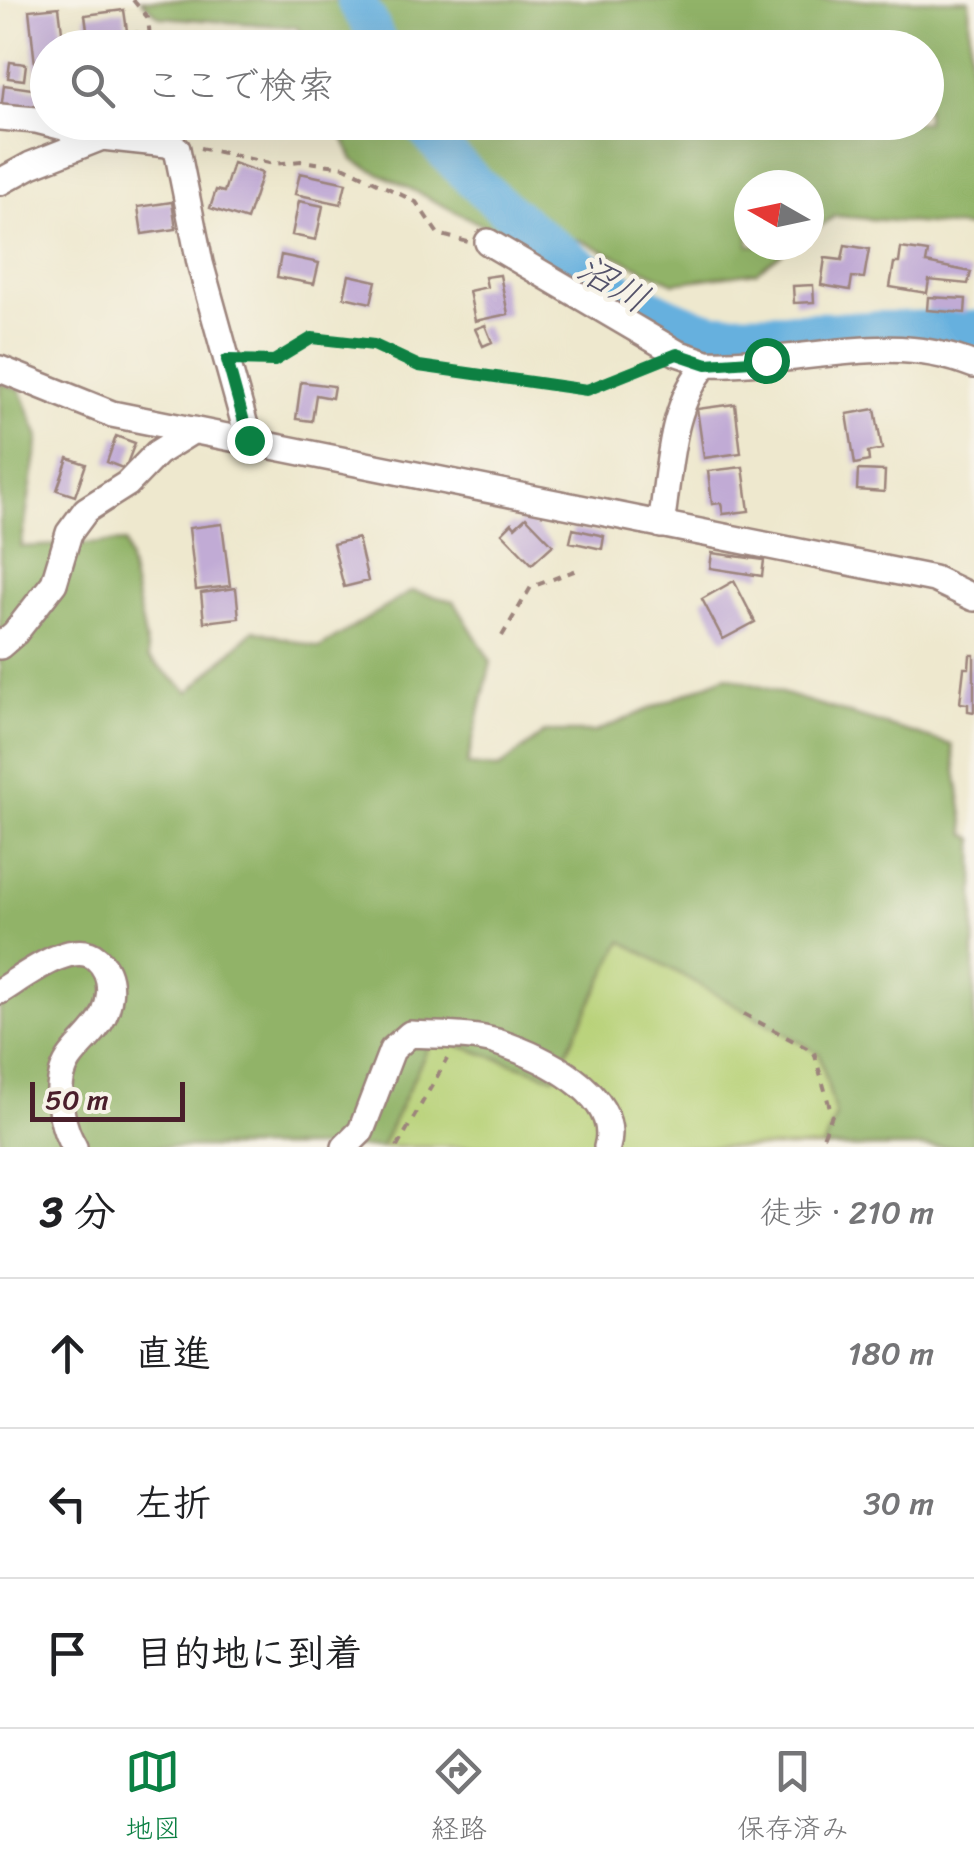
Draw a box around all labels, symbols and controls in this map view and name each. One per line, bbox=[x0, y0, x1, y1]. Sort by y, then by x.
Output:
search box bbox=[30, 30, 944, 140]
text: ここで検索 bbox=[145, 52, 335, 119]
icon: search bbox=[65, 58, 120, 113]
north arrow bbox=[734, 170, 824, 260]
water label: 沼川 bbox=[563, 236, 663, 332]
route start bbox=[744, 338, 790, 384]
route end bbox=[227, 418, 273, 464]
text: 50 m bbox=[45, 1075, 109, 1124]
scale bar bbox=[30, 1077, 185, 1122]
text: 3 分 bbox=[40, 1175, 116, 1249]
text: 徒歩 · 210 m bbox=[759, 1184, 934, 1241]
text: 直進 bbox=[135, 1320, 211, 1387]
text: 180 m bbox=[848, 1325, 934, 1382]
icon: ahead bbox=[40, 1326, 95, 1381]
text: 左折 bbox=[135, 1470, 211, 1537]
text: 30 m bbox=[863, 1475, 934, 1532]
icon: left bbox=[40, 1476, 95, 1531]
text: 目的地に到着 bbox=[135, 1620, 363, 1687]
icon: arrive bbox=[40, 1626, 95, 1681]
tab: 地図 bbox=[125, 1744, 181, 1853]
tab: 経路 bbox=[431, 1744, 487, 1853]
tab: 保存済み bbox=[737, 1744, 849, 1853]

